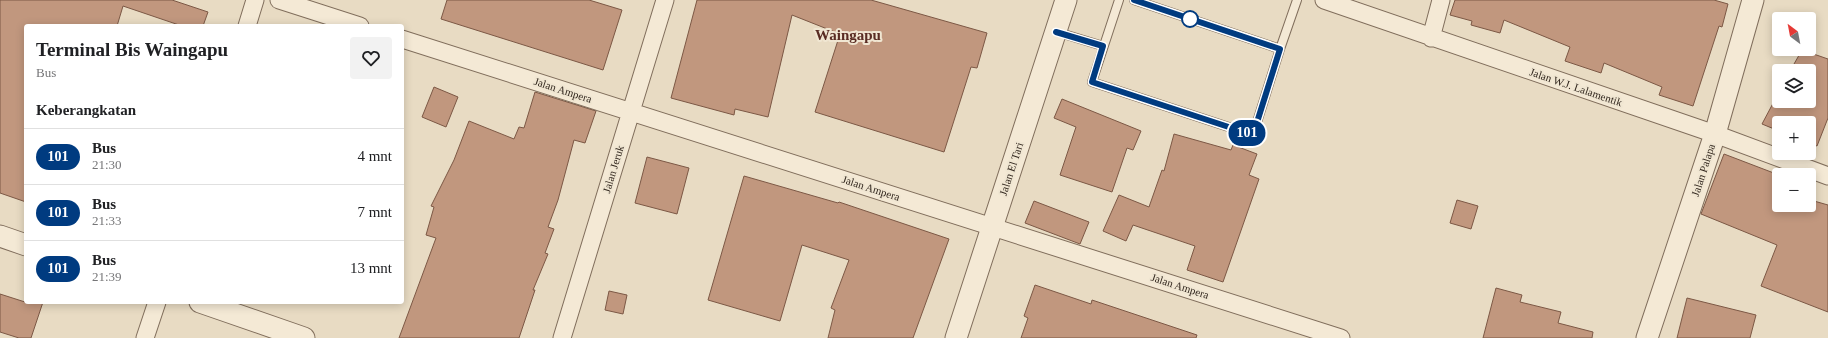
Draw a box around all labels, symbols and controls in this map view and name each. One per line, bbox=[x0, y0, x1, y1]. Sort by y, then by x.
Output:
unlabelled marker bbox=[1181, 10, 1199, 28]
north arrow bbox=[1772, 12, 1816, 56]
map controls bbox=[1772, 12, 1816, 212]
district label: Waingapu bbox=[815, 27, 881, 43]
button: heart bbox=[350, 37, 392, 79]
text: Terminal Bis Waingapu bbox=[36, 39, 228, 60]
button: layers bbox=[1772, 64, 1816, 108]
text: Bus bbox=[36, 65, 56, 80]
street label: Jalan W.J. Lalamentik bbox=[1528, 66, 1624, 109]
street label: Jalan Ampera bbox=[533, 75, 594, 105]
text: Keberangkatan bbox=[36, 102, 136, 118]
button: + bbox=[1772, 116, 1816, 160]
line badge: 101 bbox=[1224, 120, 1270, 146]
text: 101 bbox=[1237, 125, 1258, 140]
text: Bus bbox=[92, 140, 116, 156]
street label: Jalan El Tari bbox=[997, 141, 1025, 197]
street label: Jalan Palapa bbox=[1689, 142, 1717, 198]
street label: Jalan Jeruk bbox=[600, 143, 626, 194]
text: 4 mnt bbox=[357, 148, 392, 164]
text: 101 bbox=[48, 149, 69, 164]
text: 21:30 bbox=[92, 157, 122, 172]
button: − bbox=[1772, 168, 1816, 212]
street label: Jalan Ampera bbox=[841, 173, 902, 203]
text: Bus bbox=[92, 196, 116, 212]
text: 7 mnt bbox=[357, 204, 392, 220]
text: 101 bbox=[48, 205, 69, 220]
text: 21:33 bbox=[92, 213, 122, 228]
text: Bus bbox=[92, 252, 116, 268]
text: 13 mnt bbox=[350, 260, 392, 276]
text: 101 bbox=[48, 261, 69, 276]
text: 21:39 bbox=[92, 269, 122, 284]
street label: Jalan Ampera bbox=[1150, 271, 1211, 301]

